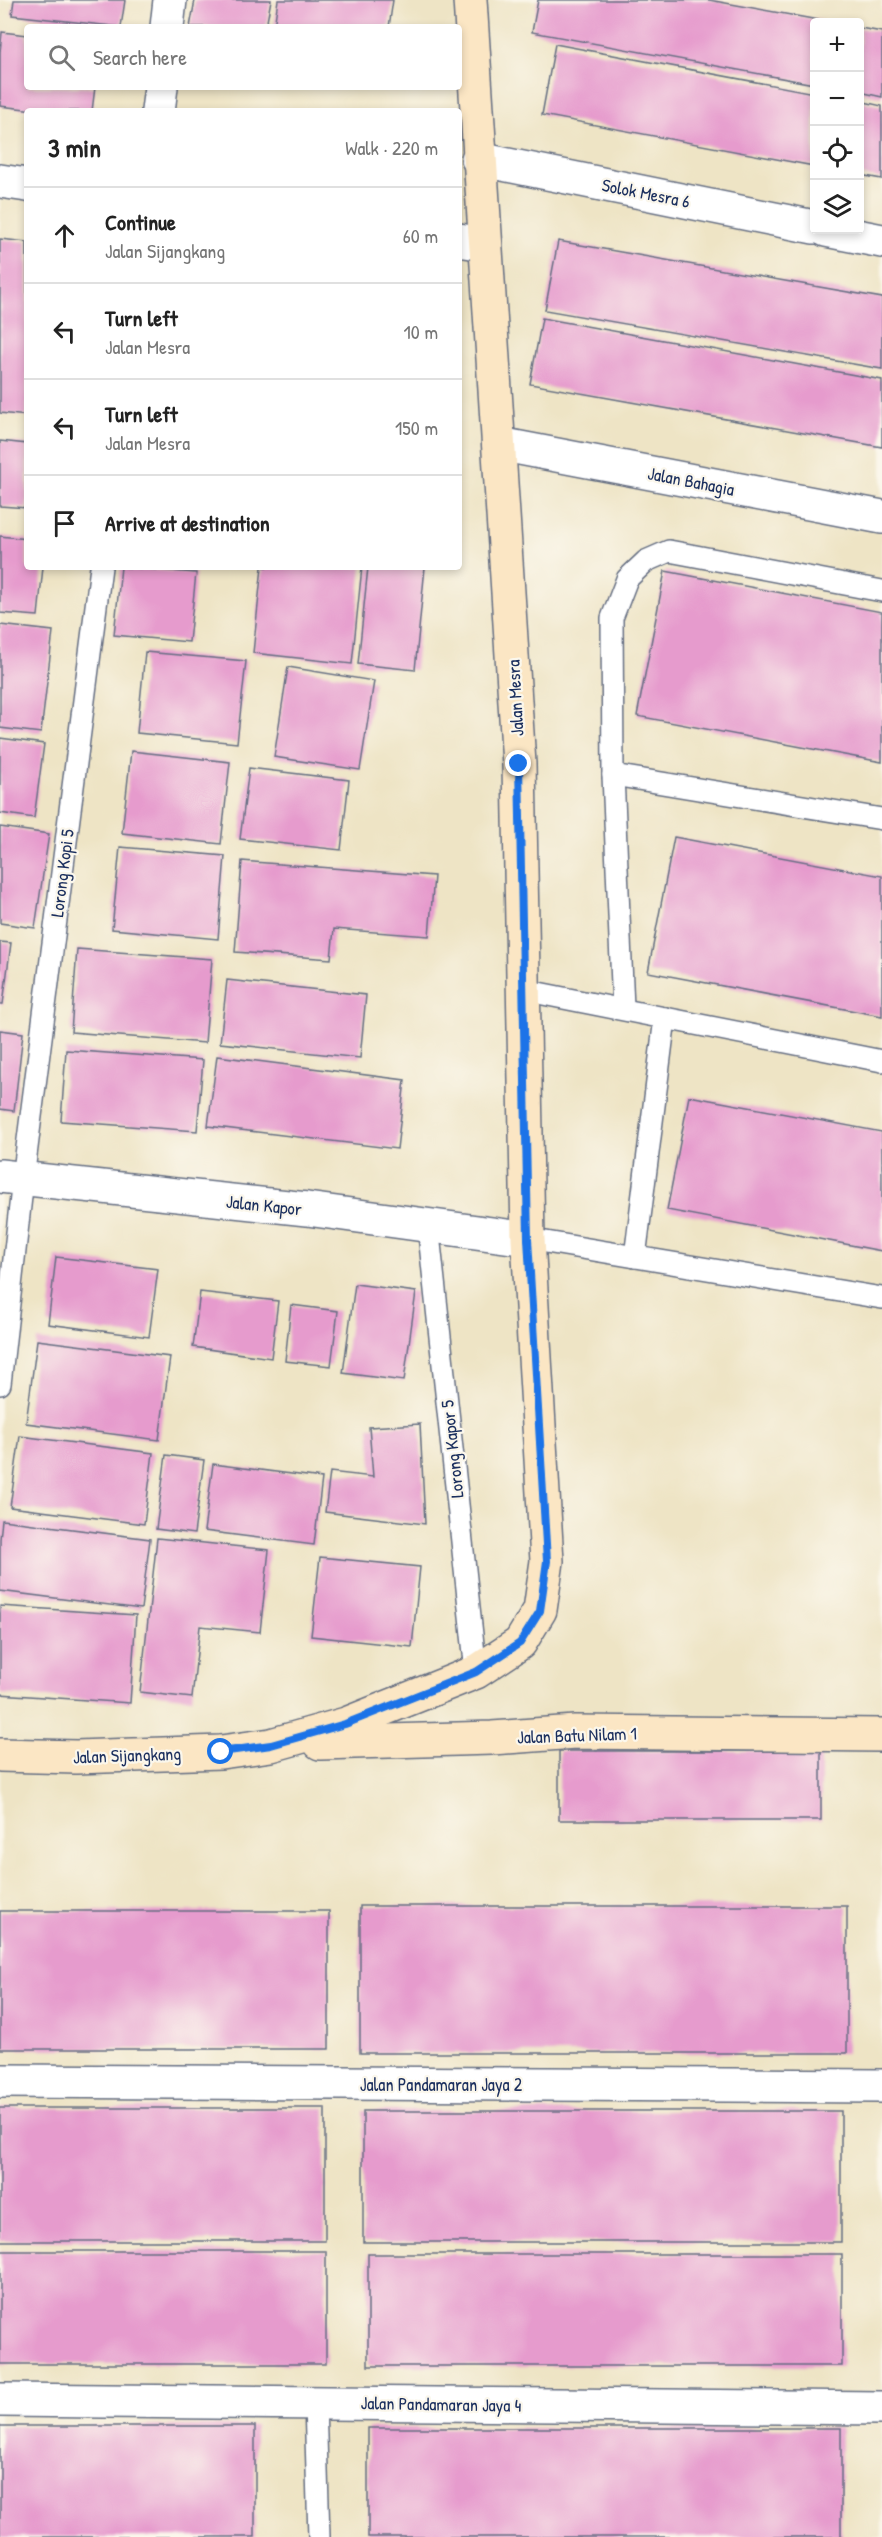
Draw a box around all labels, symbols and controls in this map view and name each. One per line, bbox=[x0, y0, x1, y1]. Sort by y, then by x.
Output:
map controls bbox=[810, 18, 864, 234]
button: + bbox=[810, 18, 864, 72]
search box bbox=[24, 24, 462, 90]
icon: search bbox=[45, 41, 78, 74]
text: Search here bbox=[93, 42, 187, 72]
button: − bbox=[810, 72, 864, 126]
button: locate bbox=[810, 126, 864, 180]
text: 3 min bbox=[48, 130, 101, 165]
text: Walk · 220 m bbox=[345, 134, 438, 161]
street label: Solok Mesra 6 bbox=[600, 172, 692, 214]
button: layers bbox=[810, 180, 864, 234]
text: Continue bbox=[105, 207, 176, 237]
icon: ahead bbox=[48, 219, 81, 252]
text: 60 m bbox=[403, 222, 438, 249]
text: Jalan Sijangkang bbox=[105, 237, 225, 264]
text: Turn left bbox=[105, 303, 178, 333]
icon: left bbox=[48, 315, 81, 348]
text: 10 m bbox=[404, 318, 438, 345]
text: Jalan Mesra bbox=[105, 333, 190, 360]
text: Turn left bbox=[105, 399, 178, 429]
icon: left bbox=[48, 411, 81, 444]
text: 150 m bbox=[395, 414, 438, 441]
text: Jalan Mesra bbox=[105, 429, 190, 456]
street label: Jalan Bahagia bbox=[646, 460, 736, 502]
icon: arrive bbox=[48, 507, 81, 540]
text: Arrive at destination bbox=[105, 508, 270, 538]
street label: Jalan Mesra bbox=[501, 659, 529, 737]
route end bbox=[505, 750, 531, 776]
street label: Lorong Kopi 5 bbox=[44, 827, 80, 918]
street label: Jalan Kapor bbox=[225, 1189, 303, 1221]
street label: Lorong Kapor 5 bbox=[434, 1398, 470, 1499]
street label: Jalan Batu Nilam 1 bbox=[517, 1720, 637, 1750]
route start bbox=[207, 1738, 233, 1764]
street label: Jalan Sijangkang bbox=[72, 1741, 182, 1769]
street label: Jalan Pandamaran Jaya 2 bbox=[360, 2072, 523, 2097]
street label: Jalan Pandamaran Jaya 4 bbox=[360, 2390, 522, 2418]

